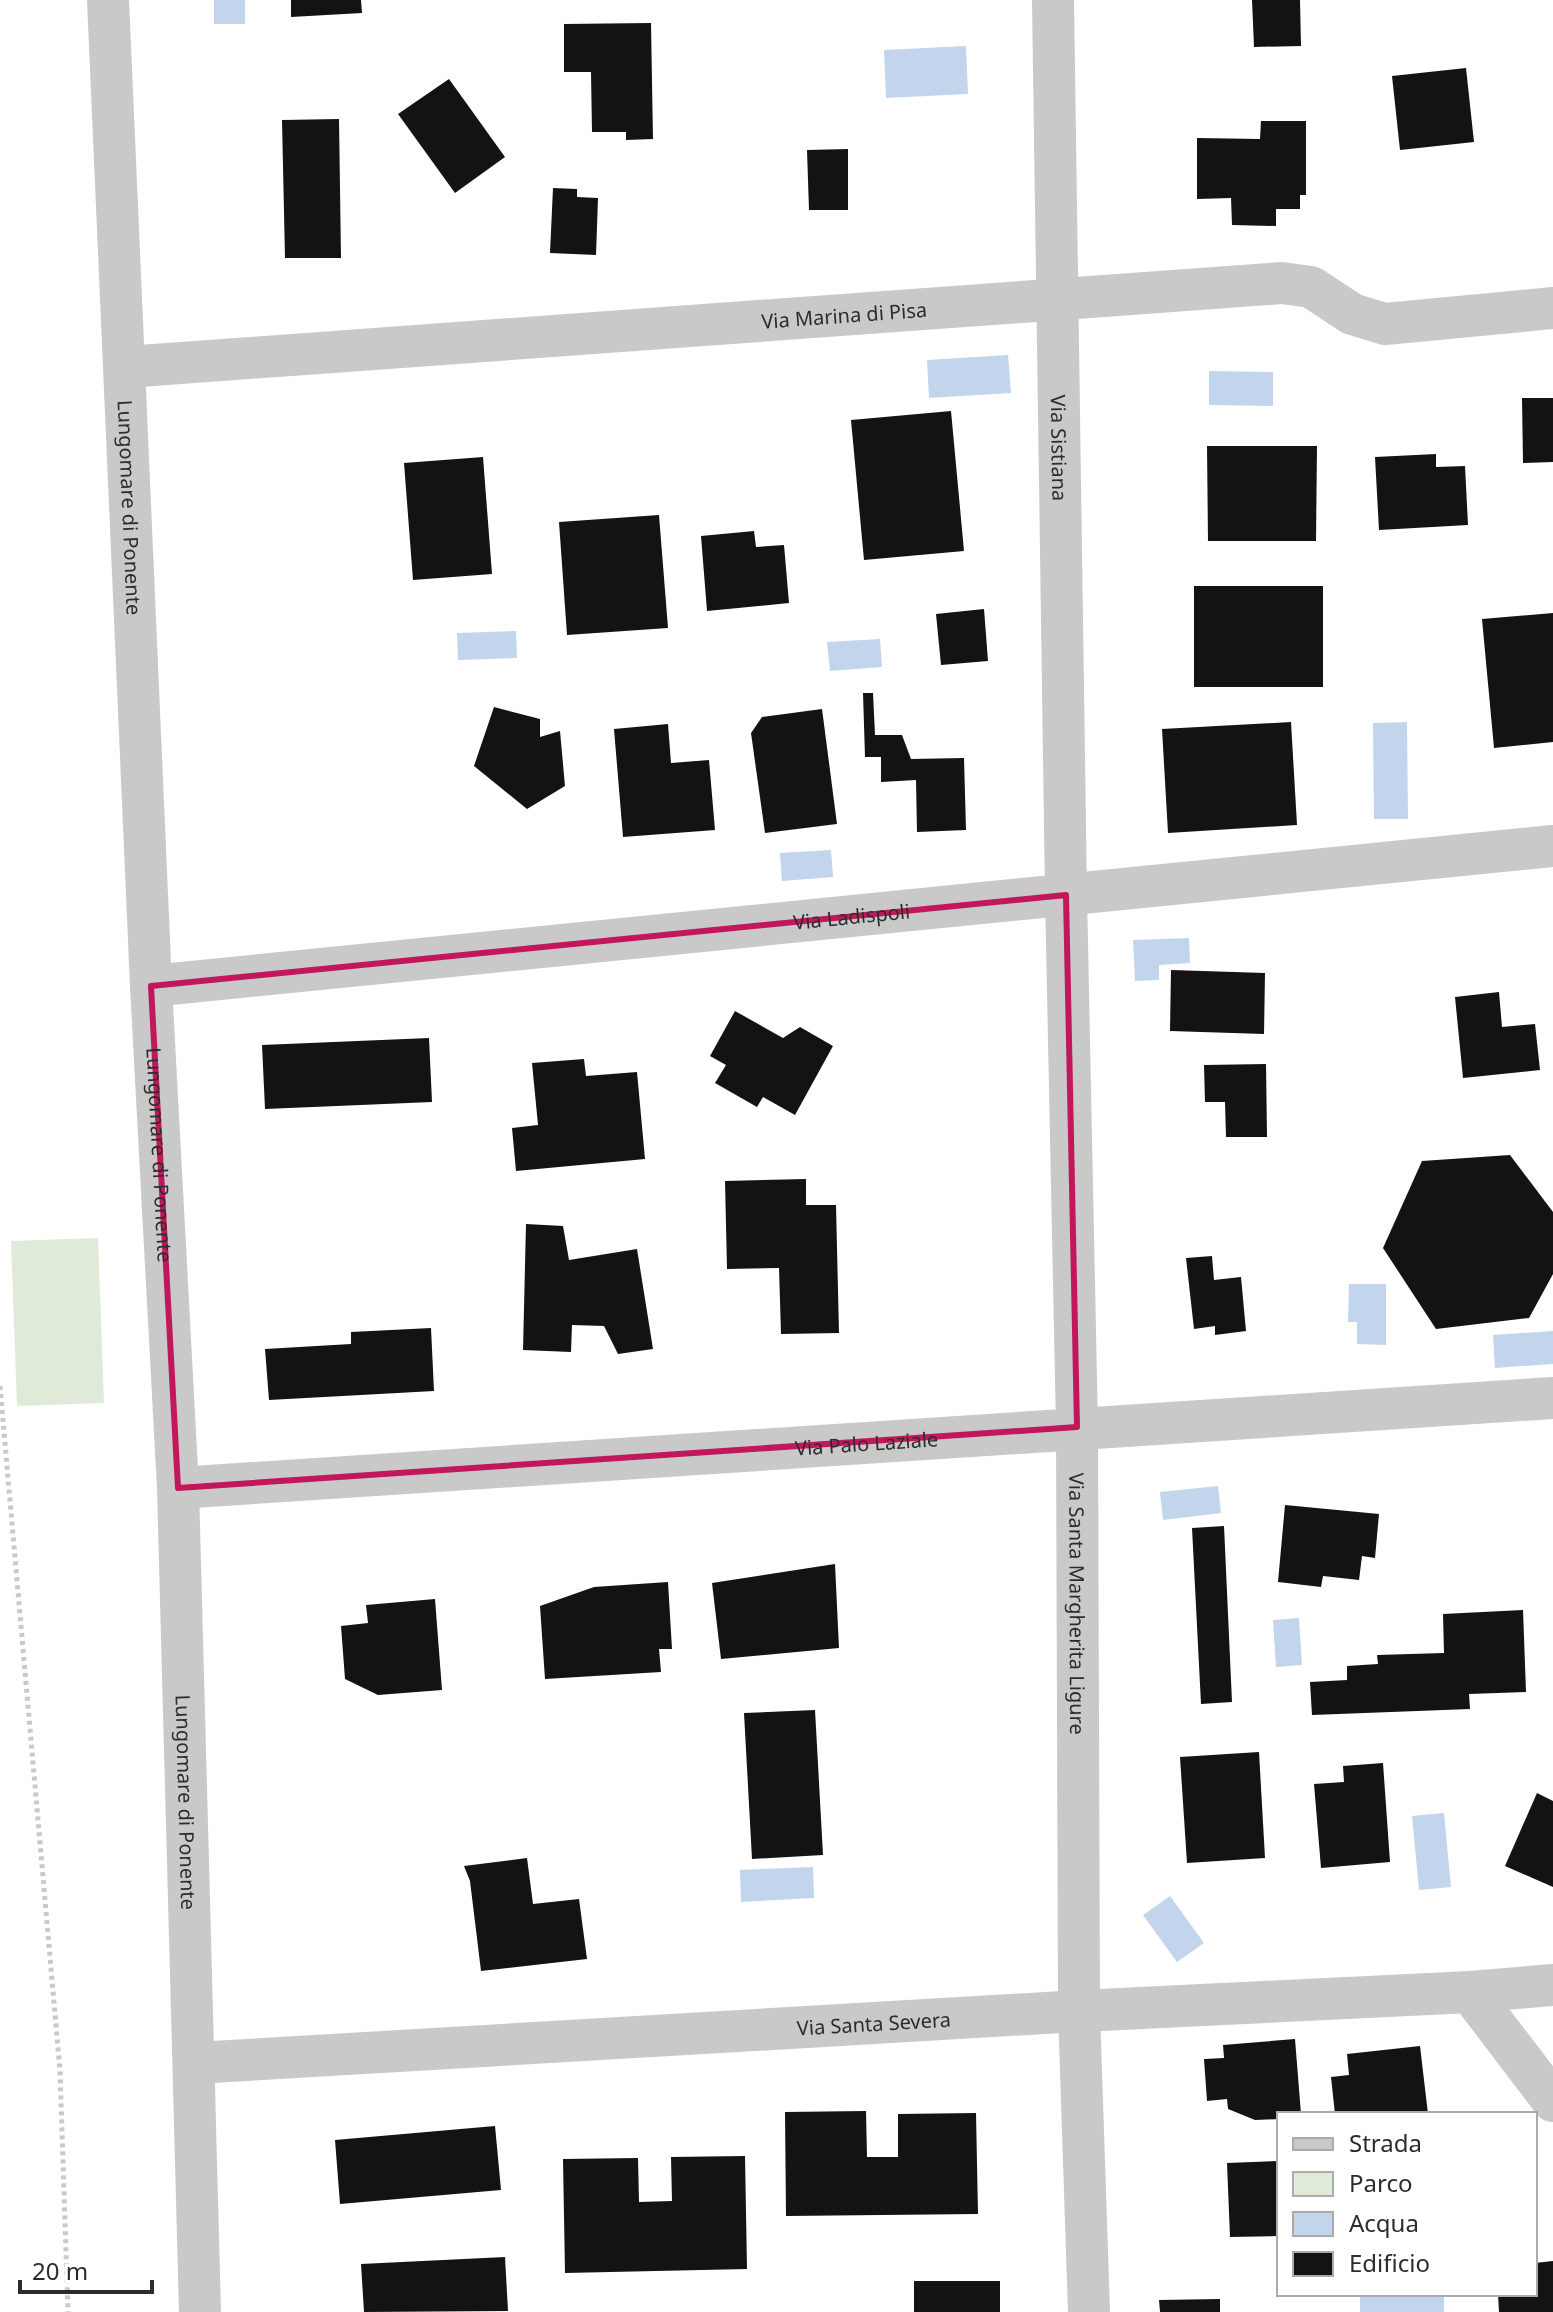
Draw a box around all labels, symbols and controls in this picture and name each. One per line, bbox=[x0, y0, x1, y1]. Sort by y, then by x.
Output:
street label: Via Marina di Pisa bbox=[760, 295, 928, 334]
street label: Via Sistiana bbox=[1045, 394, 1074, 501]
street label: Lungomare di Ponente bbox=[112, 399, 148, 616]
street label: Via Ladispoli bbox=[792, 897, 911, 935]
street label: Lungomare di Ponente bbox=[141, 1047, 179, 1263]
street label: Via Palo Laziale bbox=[794, 1425, 939, 1461]
street label: Via Santa Margherita Ligure bbox=[1064, 1473, 1092, 1735]
street label: Lungomare di Ponente bbox=[170, 1694, 203, 1910]
street label: Via Santa Severa bbox=[796, 2005, 952, 2041]
legend bbox=[1277, 2112, 1537, 2296]
text: Strada bbox=[1349, 2126, 1422, 2159]
text: Parco bbox=[1349, 2166, 1412, 2199]
text: Acqua bbox=[1349, 2206, 1419, 2239]
scale bar bbox=[20, 2244, 152, 2294]
text: Edificio bbox=[1349, 2246, 1430, 2279]
text: 20 m bbox=[32, 2254, 88, 2287]

